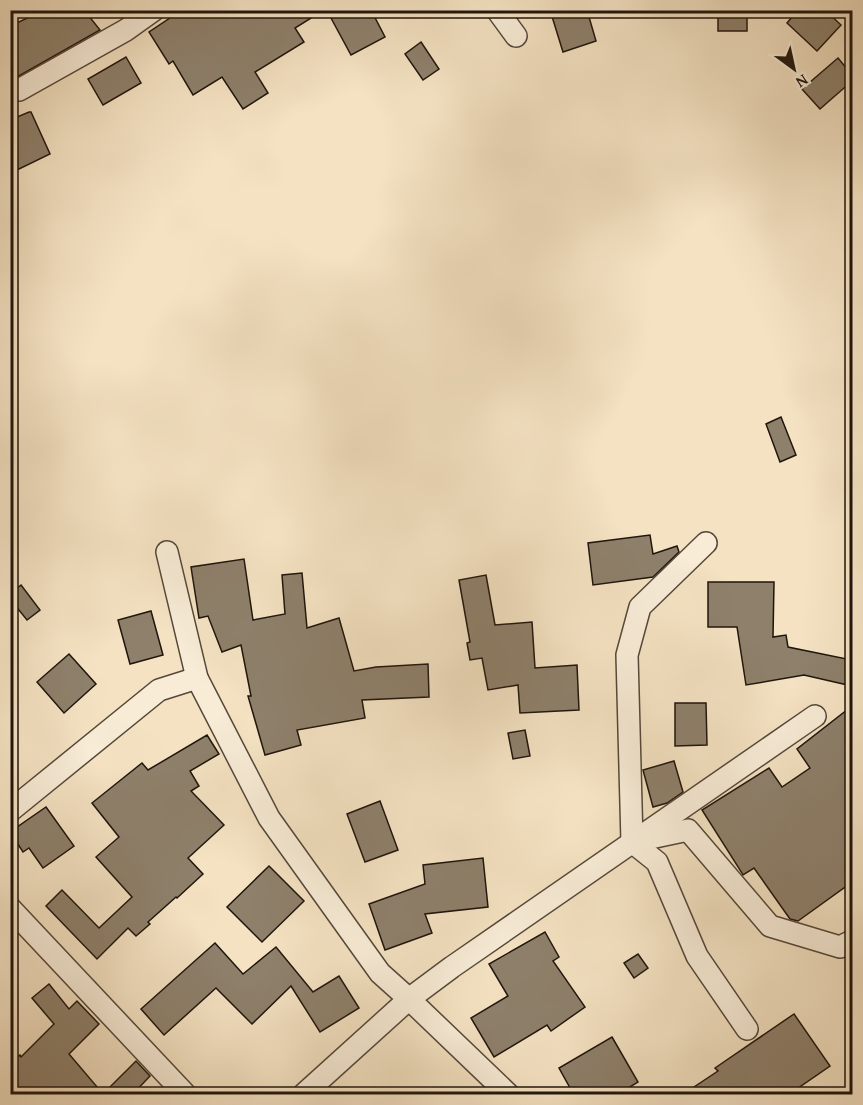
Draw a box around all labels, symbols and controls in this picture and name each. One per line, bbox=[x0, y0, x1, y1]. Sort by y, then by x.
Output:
north arrow bbox=[764, 39, 824, 99]
text: N bbox=[791, 69, 813, 95]

